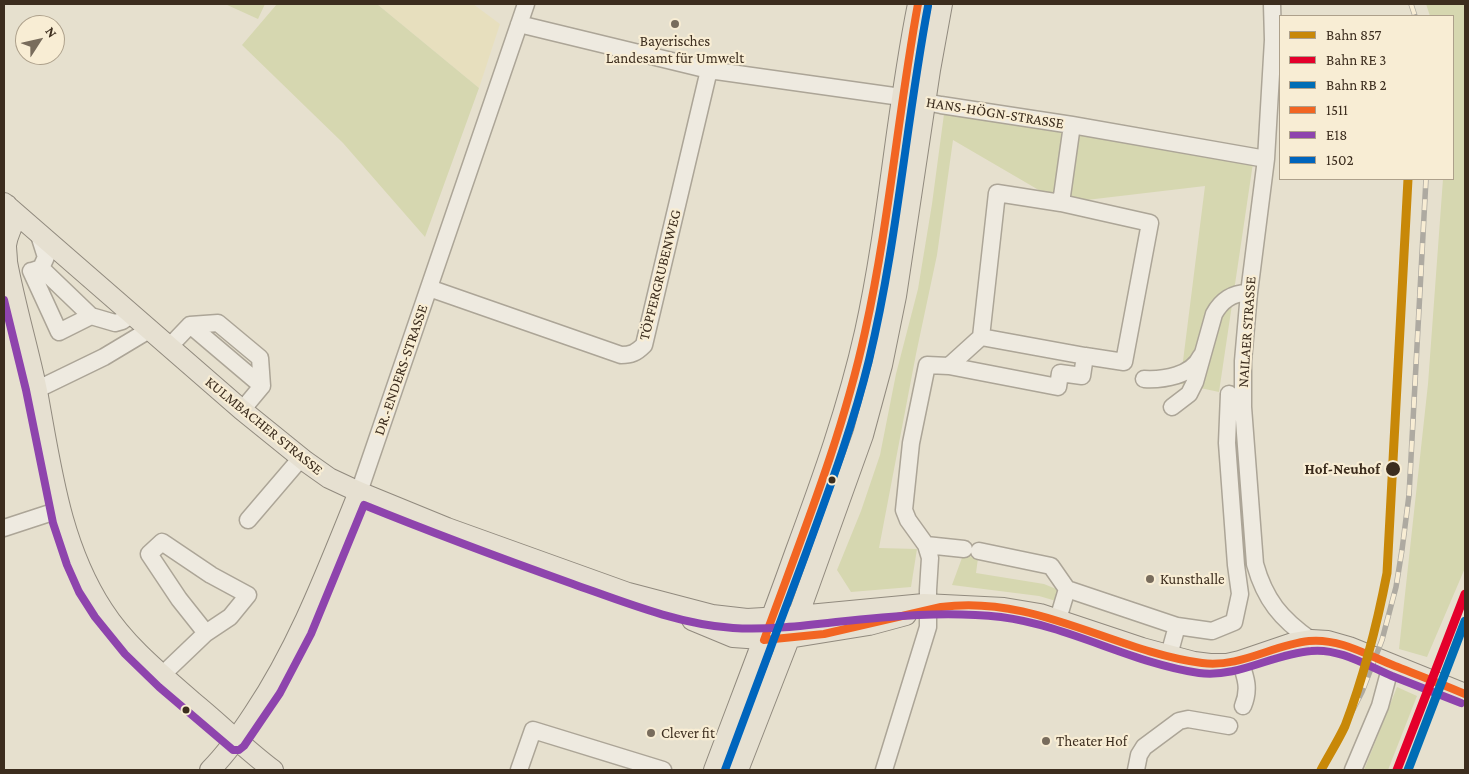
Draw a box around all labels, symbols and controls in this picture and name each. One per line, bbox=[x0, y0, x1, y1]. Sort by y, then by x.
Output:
north arrow bbox=[15, 15, 65, 65]
legend bbox=[1279, 15, 1454, 180]
marker: Bayerisches Landesamt für Umwelt bbox=[669, 18, 681, 30]
text: N bbox=[42, 23, 61, 40]
text: Bahn 857 bbox=[1326, 27, 1381, 43]
place label: Bayerisches Landesamt für Umwelt bbox=[606, 32, 744, 67]
text: Bahn RE 3 bbox=[1326, 52, 1386, 68]
text: Bahn RB 2 bbox=[1326, 77, 1387, 93]
street label: HANS-HÖGN-STRASSE bbox=[925, 93, 1065, 133]
text: 1511 bbox=[1326, 102, 1348, 118]
text: E18 bbox=[1326, 127, 1347, 143]
text: 1502 bbox=[1326, 152, 1354, 168]
street label: TÖPFERGRUBENWEG bbox=[635, 208, 685, 342]
street label: NAILAER STRASSE bbox=[1234, 276, 1260, 388]
street label: DR.-ENDERS-STRASSE bbox=[370, 302, 432, 438]
street label: KULMBACHER STRASSE bbox=[202, 373, 326, 479]
place label: Hof-Neuhof bbox=[1305, 460, 1380, 478]
marker: Hof-Neuhof bbox=[1384, 460, 1402, 478]
unlabelled marker bbox=[827, 475, 837, 485]
place label: Kunsthalle bbox=[1160, 570, 1225, 588]
marker: Kunsthalle bbox=[1144, 573, 1156, 585]
unlabelled marker bbox=[181, 705, 191, 715]
place label: Clever fit bbox=[661, 724, 715, 742]
marker: Clever fit bbox=[645, 727, 657, 739]
place label: Theater Hof bbox=[1056, 732, 1127, 750]
marker: Theater Hof bbox=[1040, 735, 1052, 747]

